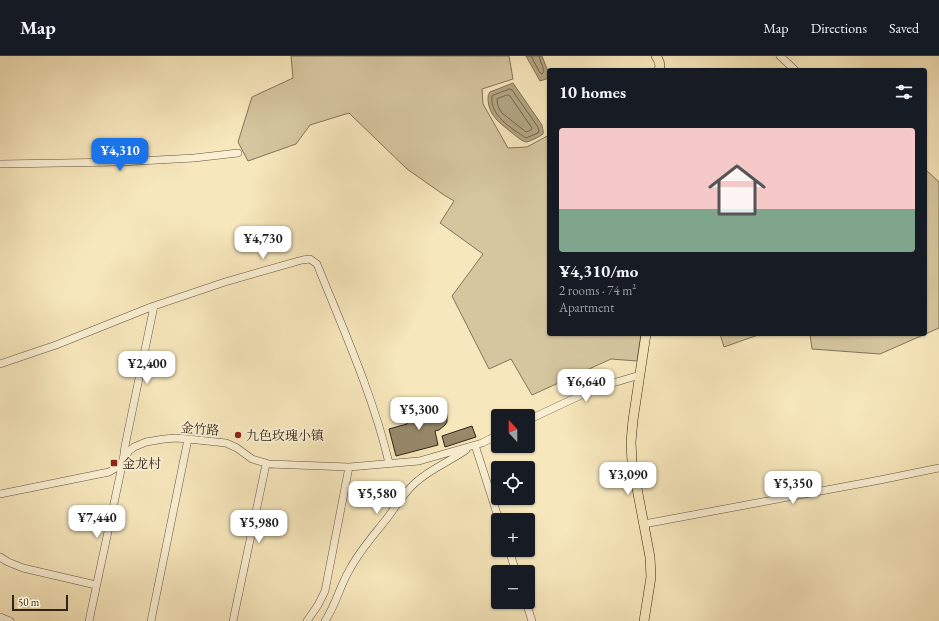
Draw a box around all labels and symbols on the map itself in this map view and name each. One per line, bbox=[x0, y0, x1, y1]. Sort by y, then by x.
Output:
pin: ¥4,310 bbox=[87, 138, 153, 172]
pin: ¥4,730 bbox=[230, 226, 296, 260]
pin: ¥2,400 bbox=[114, 351, 180, 385]
pin: ¥6,640 bbox=[553, 369, 619, 403]
pin: ¥5,300 bbox=[386, 397, 452, 431]
north arrow bbox=[491, 409, 535, 453]
street label: 金竹路 bbox=[180, 419, 220, 439]
place label: 九色玫瑰小镇 bbox=[246, 427, 324, 444]
marker: 九色玫瑰小镇 bbox=[233, 430, 243, 440]
place label: 金龙村 bbox=[122, 455, 161, 472]
marker: 金龙村 bbox=[109, 458, 119, 468]
pin: ¥3,090 bbox=[595, 462, 661, 496]
pin: ¥5,350 bbox=[760, 471, 826, 505]
pin: ¥5,580 bbox=[344, 481, 410, 515]
pin: ¥7,440 bbox=[64, 505, 130, 539]
pin: ¥5,980 bbox=[226, 510, 292, 544]
scale bar bbox=[12, 593, 68, 612]

